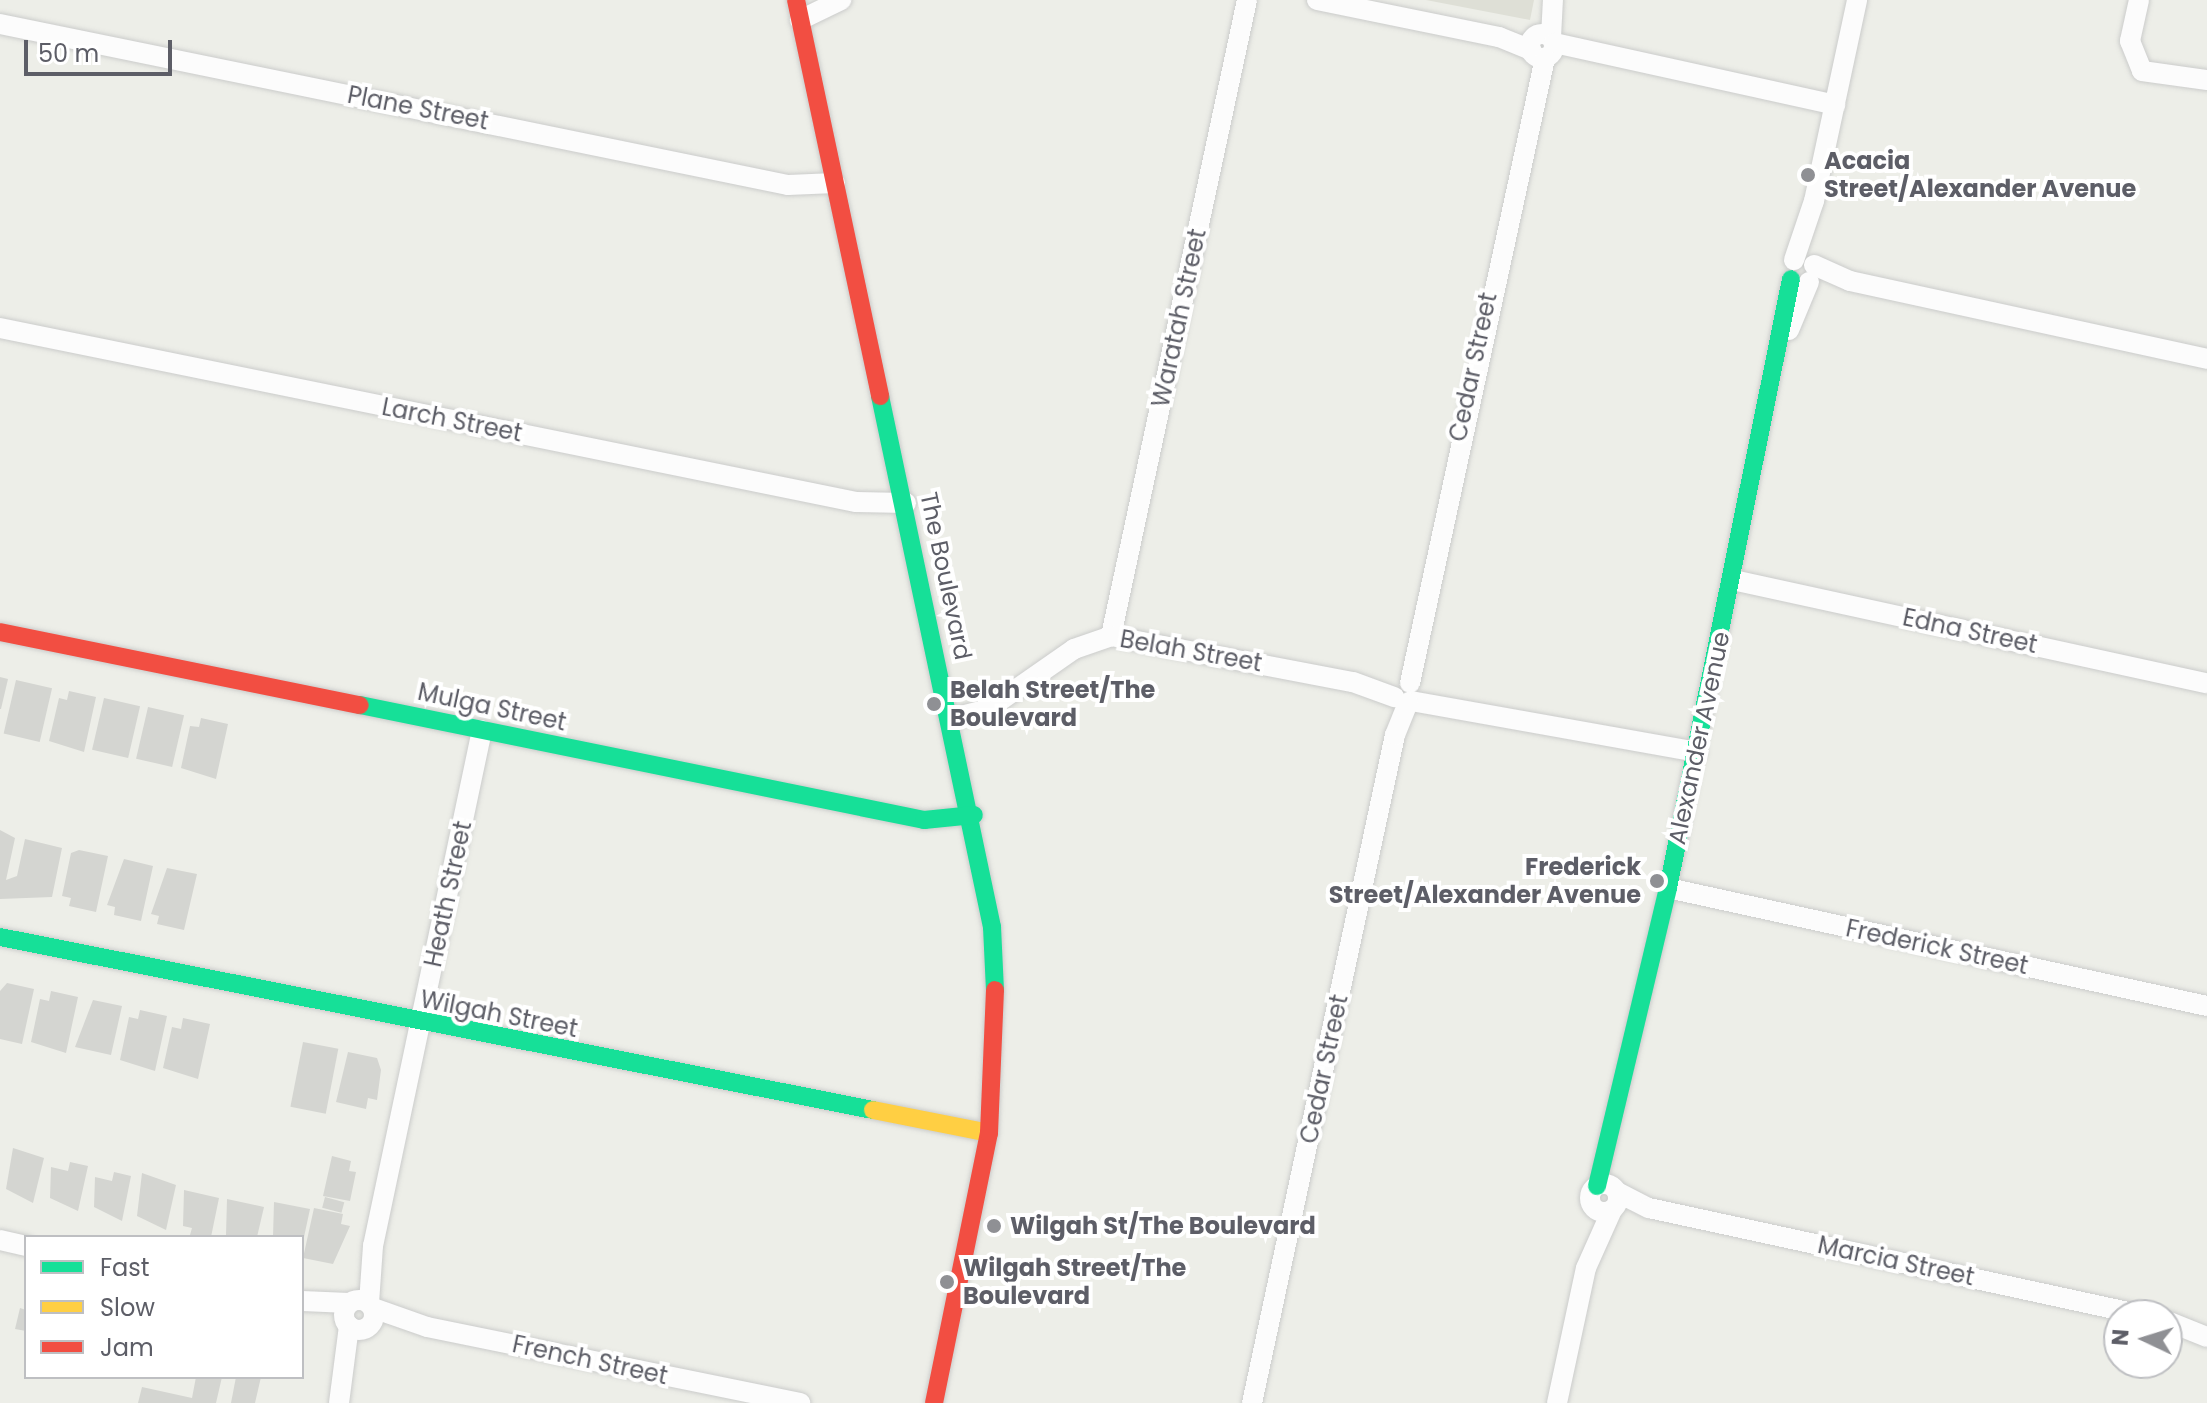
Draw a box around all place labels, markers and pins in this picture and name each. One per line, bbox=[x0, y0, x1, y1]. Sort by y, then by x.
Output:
place label: Acacia Street/Alexander Avenue bbox=[1824, 147, 2136, 203]
marker: Acacia Street/Alexander Avenue bbox=[1799, 166, 1817, 184]
place label: Belah Street/The Boulevard bbox=[950, 676, 1155, 732]
marker: Belah Street/The Boulevard bbox=[925, 695, 943, 713]
place label: Frederick Street/Alexander Avenue bbox=[1329, 853, 1641, 909]
marker: Frederick Street/Alexander Avenue bbox=[1648, 872, 1666, 890]
place label: Wilgah St/The Boulevard bbox=[1010, 1212, 1316, 1240]
marker: Wilgah St/The Boulevard bbox=[985, 1217, 1003, 1235]
place label: Wilgah Street/The Boulevard bbox=[963, 1254, 1186, 1310]
marker: Wilgah Street/The Boulevard bbox=[938, 1273, 956, 1291]

